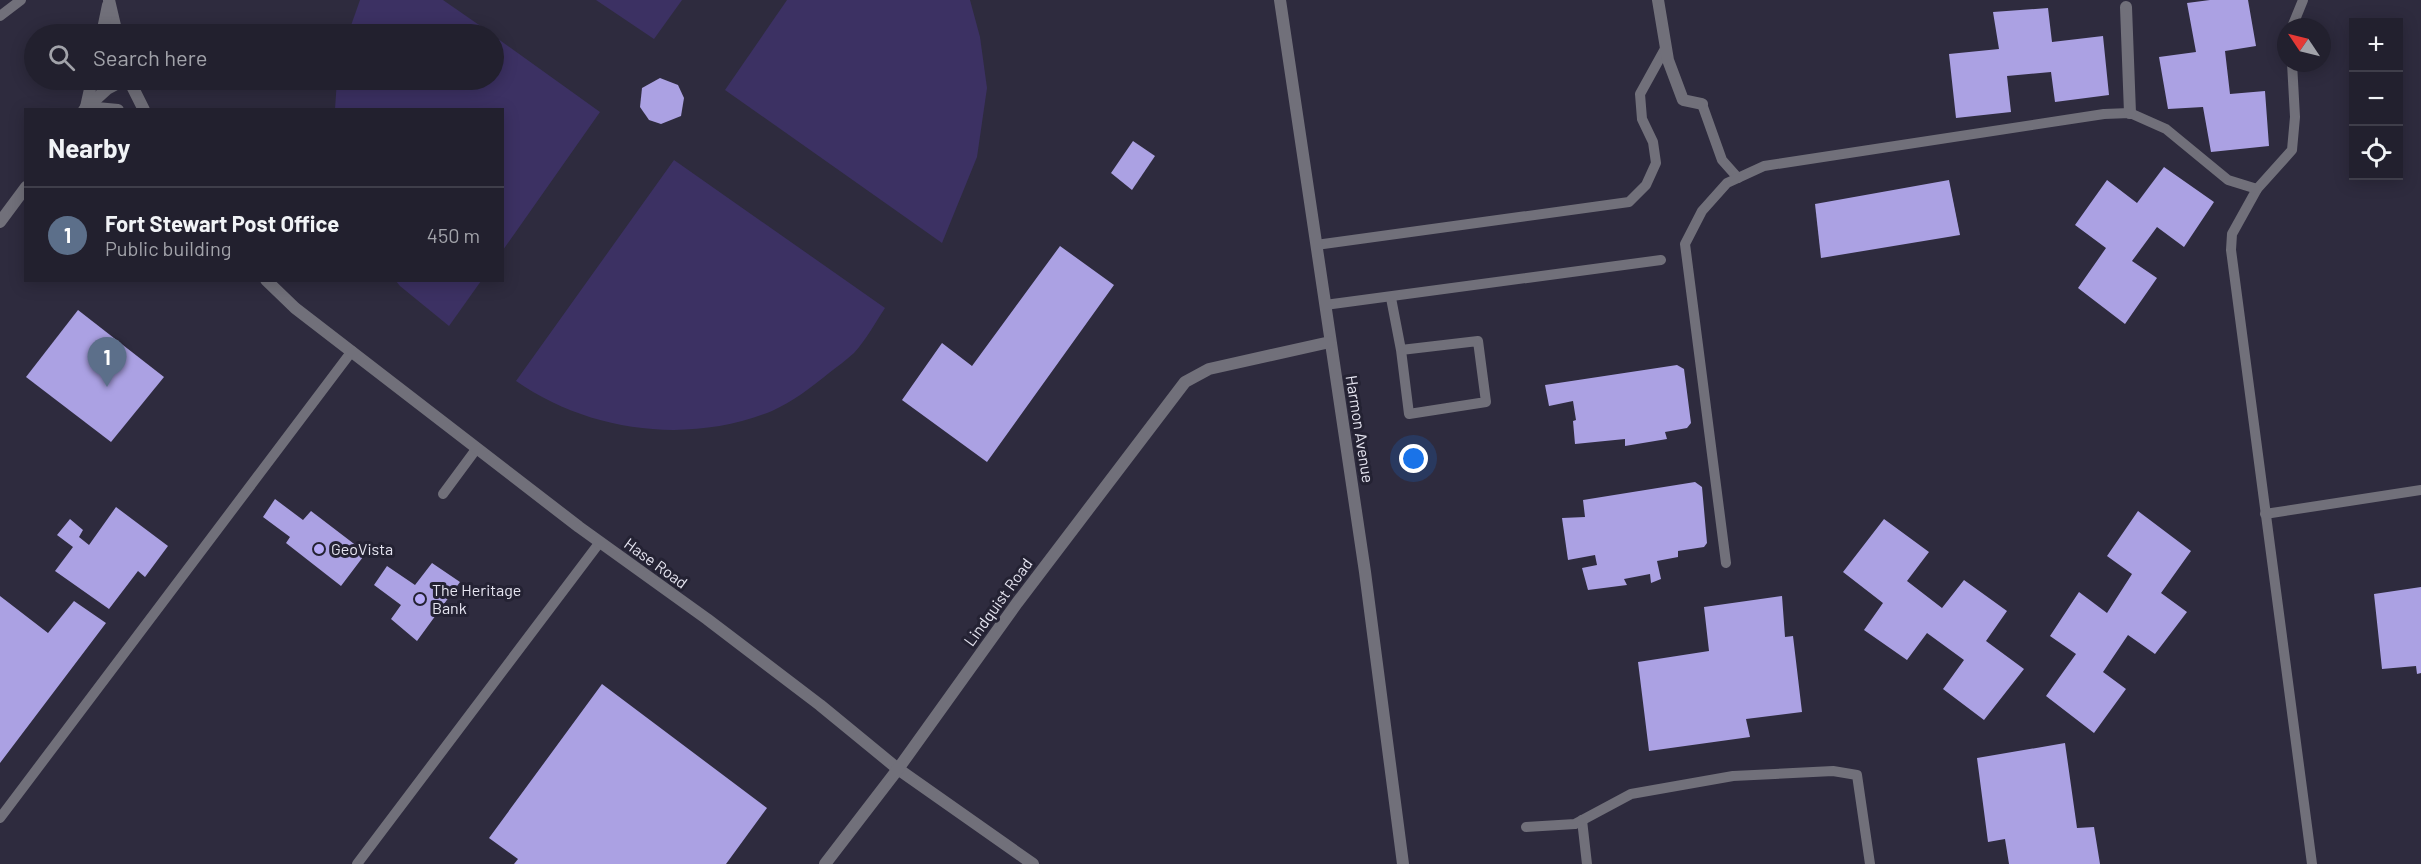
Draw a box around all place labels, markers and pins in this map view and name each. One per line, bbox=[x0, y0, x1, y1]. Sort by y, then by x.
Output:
pin: 1 bbox=[88, 338, 126, 387]
place label: GeoVista bbox=[331, 539, 393, 558]
marker: GeoVista bbox=[312, 542, 326, 556]
place label: The Heritage Bank bbox=[432, 580, 521, 617]
marker: The Heritage Bank bbox=[413, 592, 427, 606]

